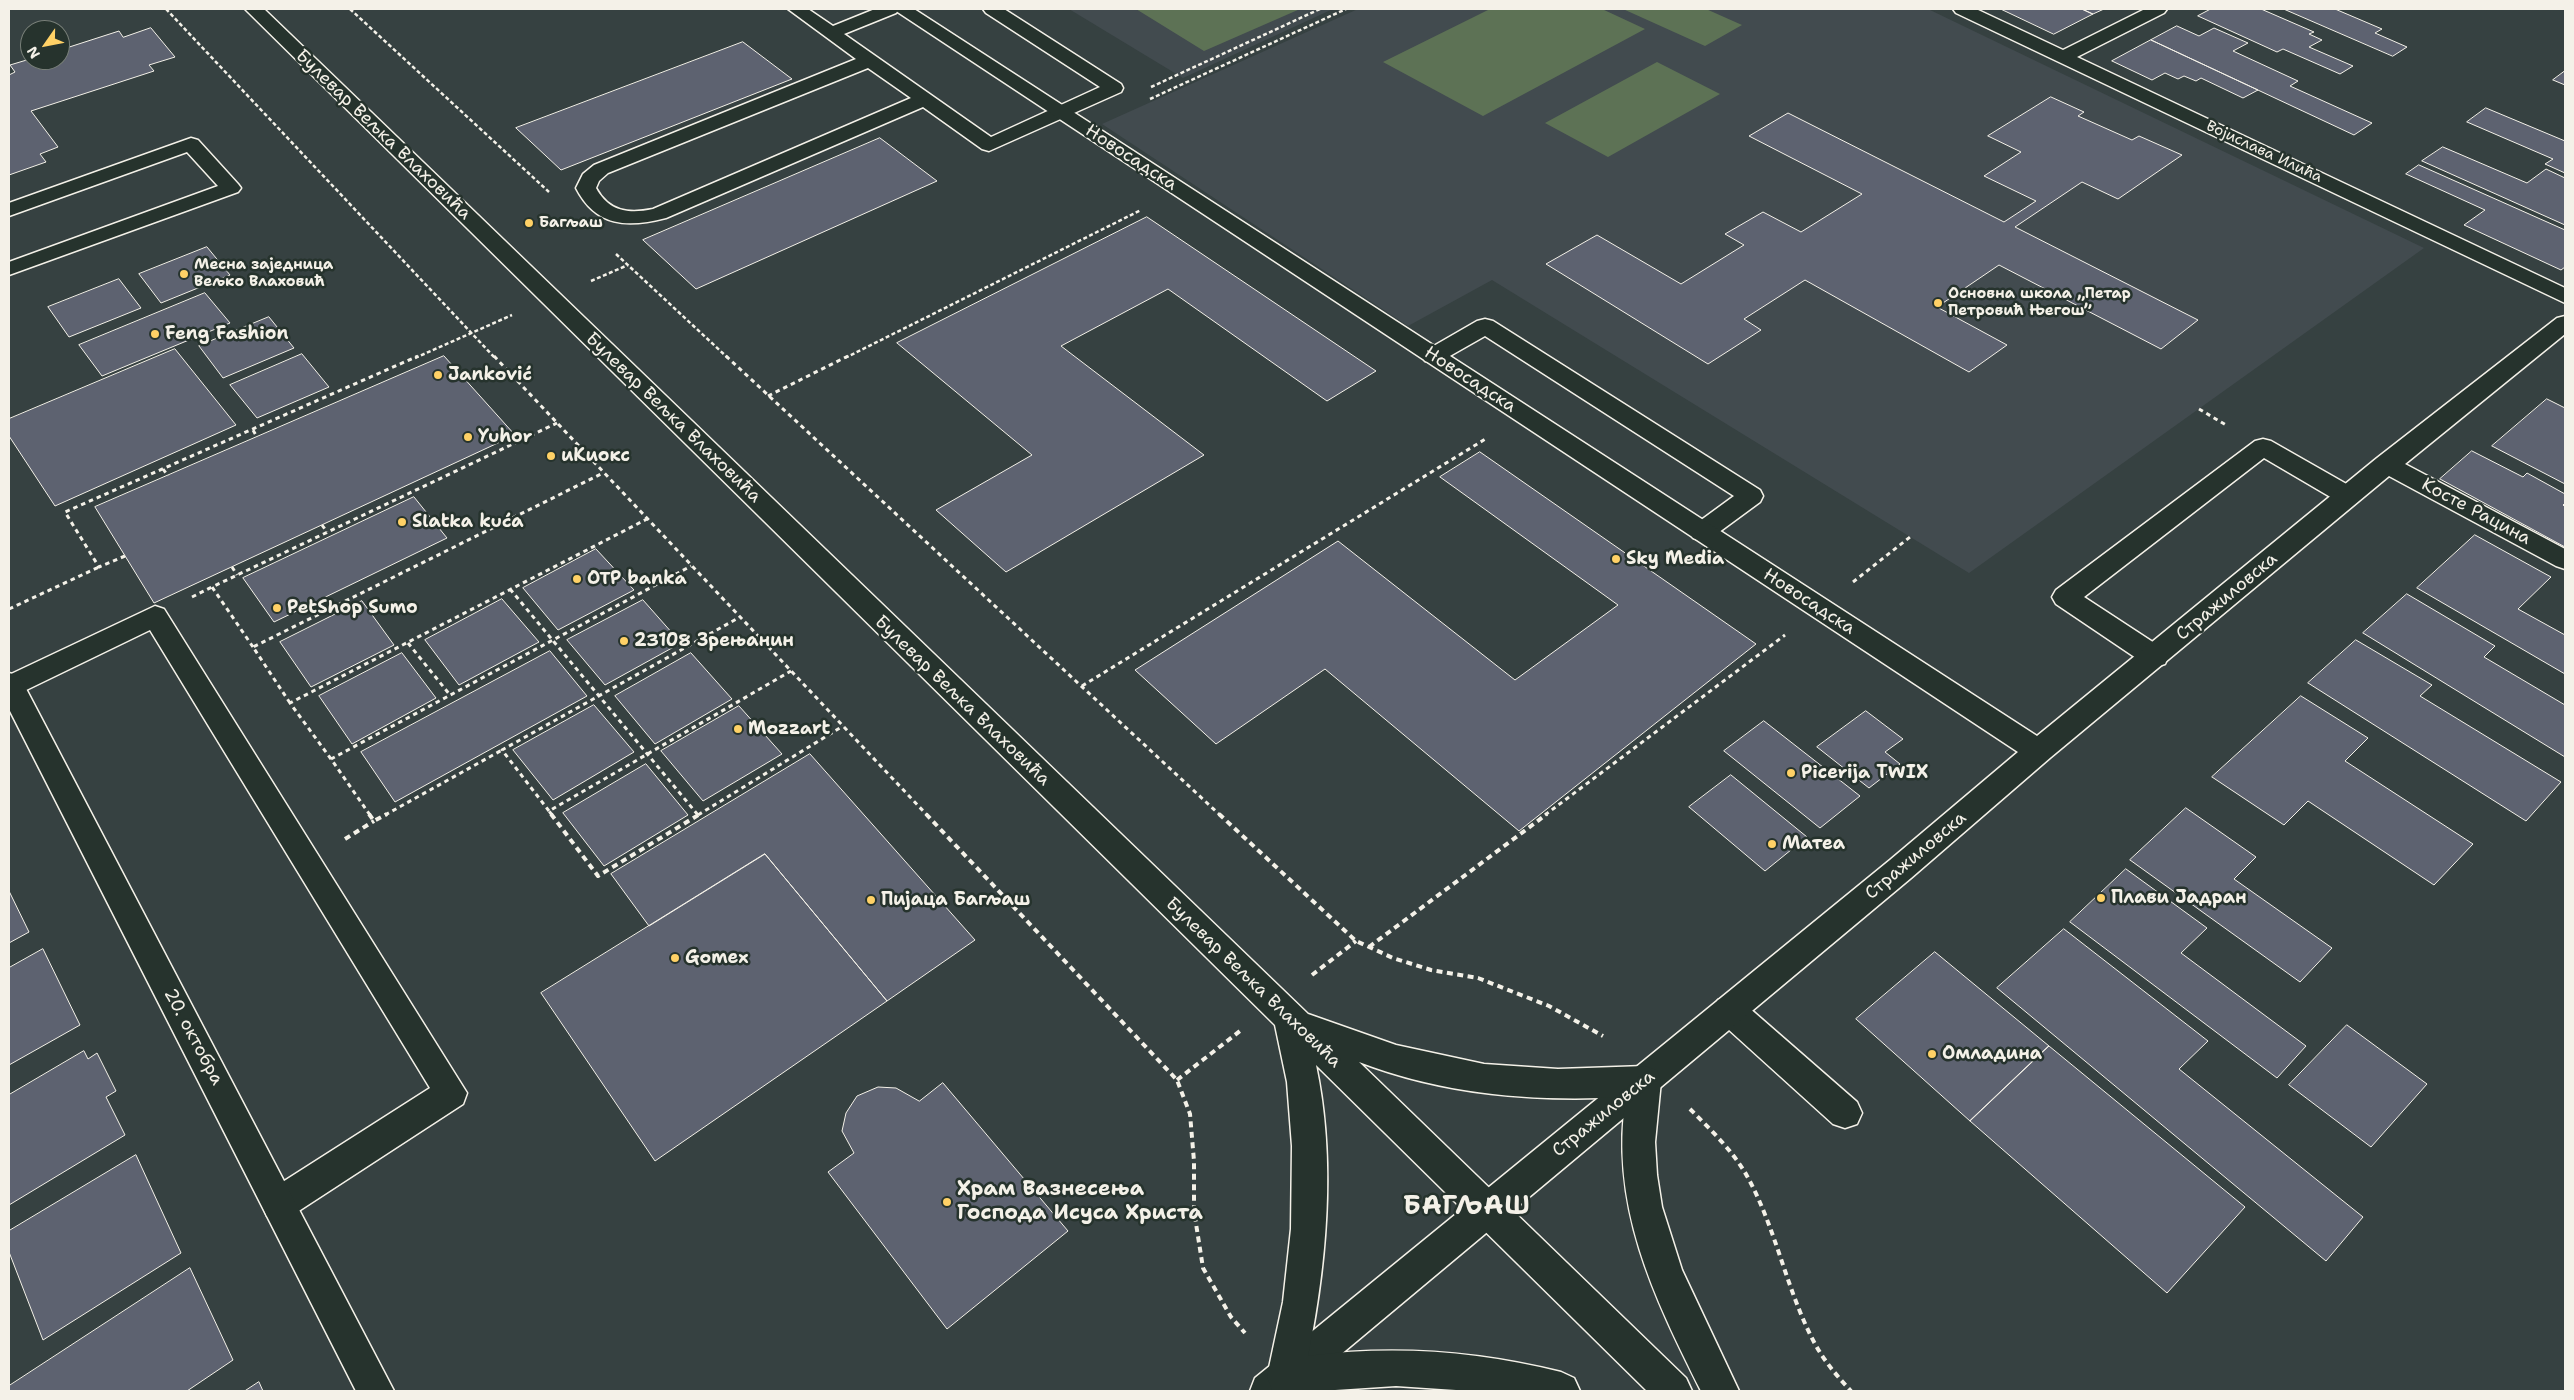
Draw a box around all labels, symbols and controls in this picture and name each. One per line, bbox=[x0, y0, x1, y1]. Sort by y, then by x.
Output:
north arrow bbox=[20, 20, 70, 70]
text: N bbox=[23, 43, 44, 62]
street label: Булевар Вељка Влаховића bbox=[291, 45, 475, 225]
street label: Војислава Илића bbox=[2203, 117, 2325, 187]
street label: Новосадска bbox=[1081, 120, 1181, 196]
place label: Багљаш bbox=[539, 214, 603, 232]
marker: Багљаш bbox=[523, 217, 535, 229]
place label: Месна заједница Вељко Влаховић bbox=[194, 256, 333, 291]
marker: Месна заједница Вељко Влаховић bbox=[178, 268, 190, 280]
place label: Основна школа „Петар Петровић Његош” bbox=[1948, 285, 2131, 320]
marker: Основна школа „Петар Петровић Његош” bbox=[1932, 297, 1944, 309]
place label: Feng Fashion bbox=[165, 323, 288, 345]
marker: Feng Fashion bbox=[149, 328, 161, 340]
street label: Булевар Вељка Влаховића bbox=[581, 328, 765, 508]
street label: Новосадска bbox=[1420, 342, 1520, 418]
place label: Janković bbox=[448, 364, 532, 386]
marker: Janković bbox=[432, 369, 444, 381]
place label: Yuhor bbox=[478, 426, 532, 448]
marker: Yuhor bbox=[462, 431, 474, 443]
place label: иКиокс bbox=[561, 445, 630, 467]
marker: иКиокс bbox=[545, 450, 557, 462]
street label: Косте Рацина bbox=[2418, 474, 2534, 550]
place label: Slatka kuća bbox=[412, 511, 524, 533]
marker: Slatka kuća bbox=[396, 516, 408, 528]
place label: Sky Media bbox=[1626, 548, 1724, 570]
street label: Стражиловска bbox=[2172, 548, 2282, 646]
marker: Sky Media bbox=[1610, 553, 1622, 565]
street label: Новосадска bbox=[1759, 564, 1859, 640]
place label: OTP banka bbox=[587, 568, 687, 590]
marker: OTP banka bbox=[571, 573, 583, 585]
place label: PetShop Sumo bbox=[287, 597, 418, 619]
marker: PetShop Sumo bbox=[271, 602, 283, 614]
street label: Булевар Вељка Влаховића bbox=[870, 611, 1054, 791]
place label: 23108 Зрењанин bbox=[634, 630, 794, 652]
marker: 23108 Зрењанин bbox=[618, 635, 630, 647]
place label: Mozzart bbox=[748, 718, 830, 740]
marker: Mozzart bbox=[732, 723, 744, 735]
place label: Picerija TWIX bbox=[1801, 762, 1928, 784]
marker: Picerija TWIX bbox=[1785, 767, 1797, 779]
street label: Стражиловска bbox=[1861, 807, 1971, 905]
place label: Матеа bbox=[1782, 833, 1845, 855]
marker: Матеа bbox=[1766, 838, 1778, 850]
place label: Плави Јадран bbox=[2111, 887, 2247, 909]
place label: Пијаца Багљаш bbox=[881, 889, 1030, 911]
marker: Плави Јадран bbox=[2095, 892, 2107, 904]
street label: Булевар Вељка Влаховића bbox=[1161, 893, 1345, 1073]
marker: Пијаца Багљаш bbox=[865, 894, 877, 906]
place label: Gomex bbox=[685, 947, 749, 969]
marker: Gomex bbox=[669, 952, 681, 964]
street label: 20. октобра bbox=[158, 985, 228, 1089]
place label: Омладина bbox=[1942, 1043, 2042, 1065]
marker: Омладина bbox=[1926, 1048, 1938, 1060]
street label: Стражиловска bbox=[1548, 1066, 1660, 1162]
place label: Храм Вазнесења Господа Исуса Христа bbox=[957, 1177, 1203, 1227]
district label: БАГЉАШ bbox=[1403, 1191, 1531, 1223]
marker: Храм Вазнесења Господа Исуса Христа bbox=[941, 1196, 953, 1208]

